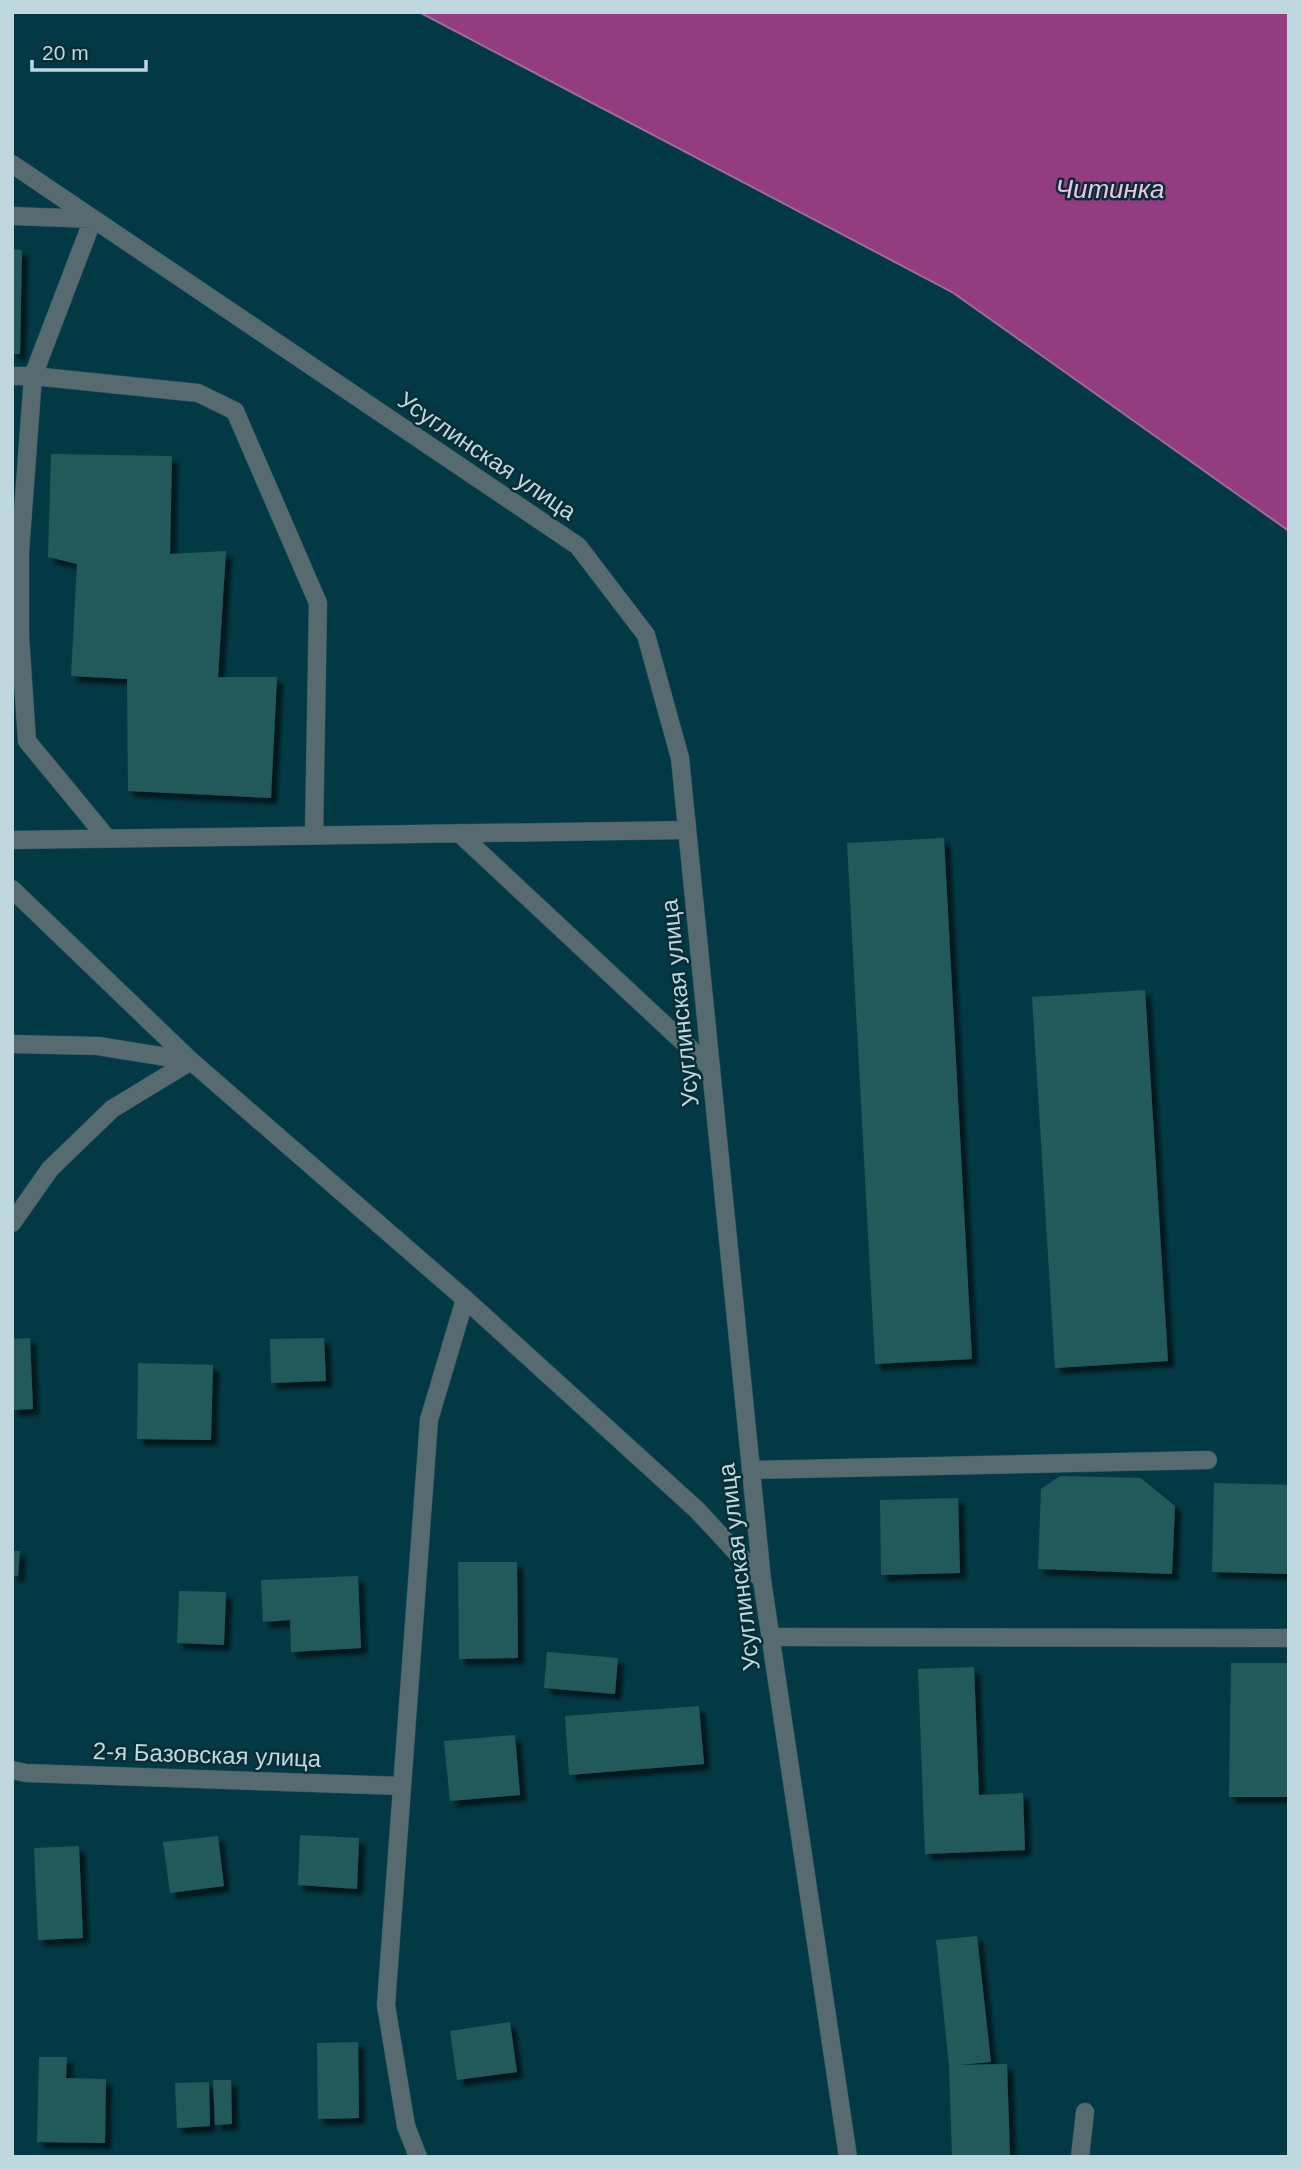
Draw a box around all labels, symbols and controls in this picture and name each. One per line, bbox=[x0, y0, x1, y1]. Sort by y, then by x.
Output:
scale bar bbox=[32, 28, 145, 72]
text: 20 m bbox=[42, 41, 89, 64]
water label: Читинка bbox=[1055, 174, 1165, 204]
street label: Усуглинская улица bbox=[393, 386, 582, 525]
street label: Усуглинская улица bbox=[655, 897, 704, 1108]
street label: Усуглинская улица bbox=[712, 1461, 765, 1672]
street label: 2-я Базовская улица bbox=[92, 1737, 322, 1772]

